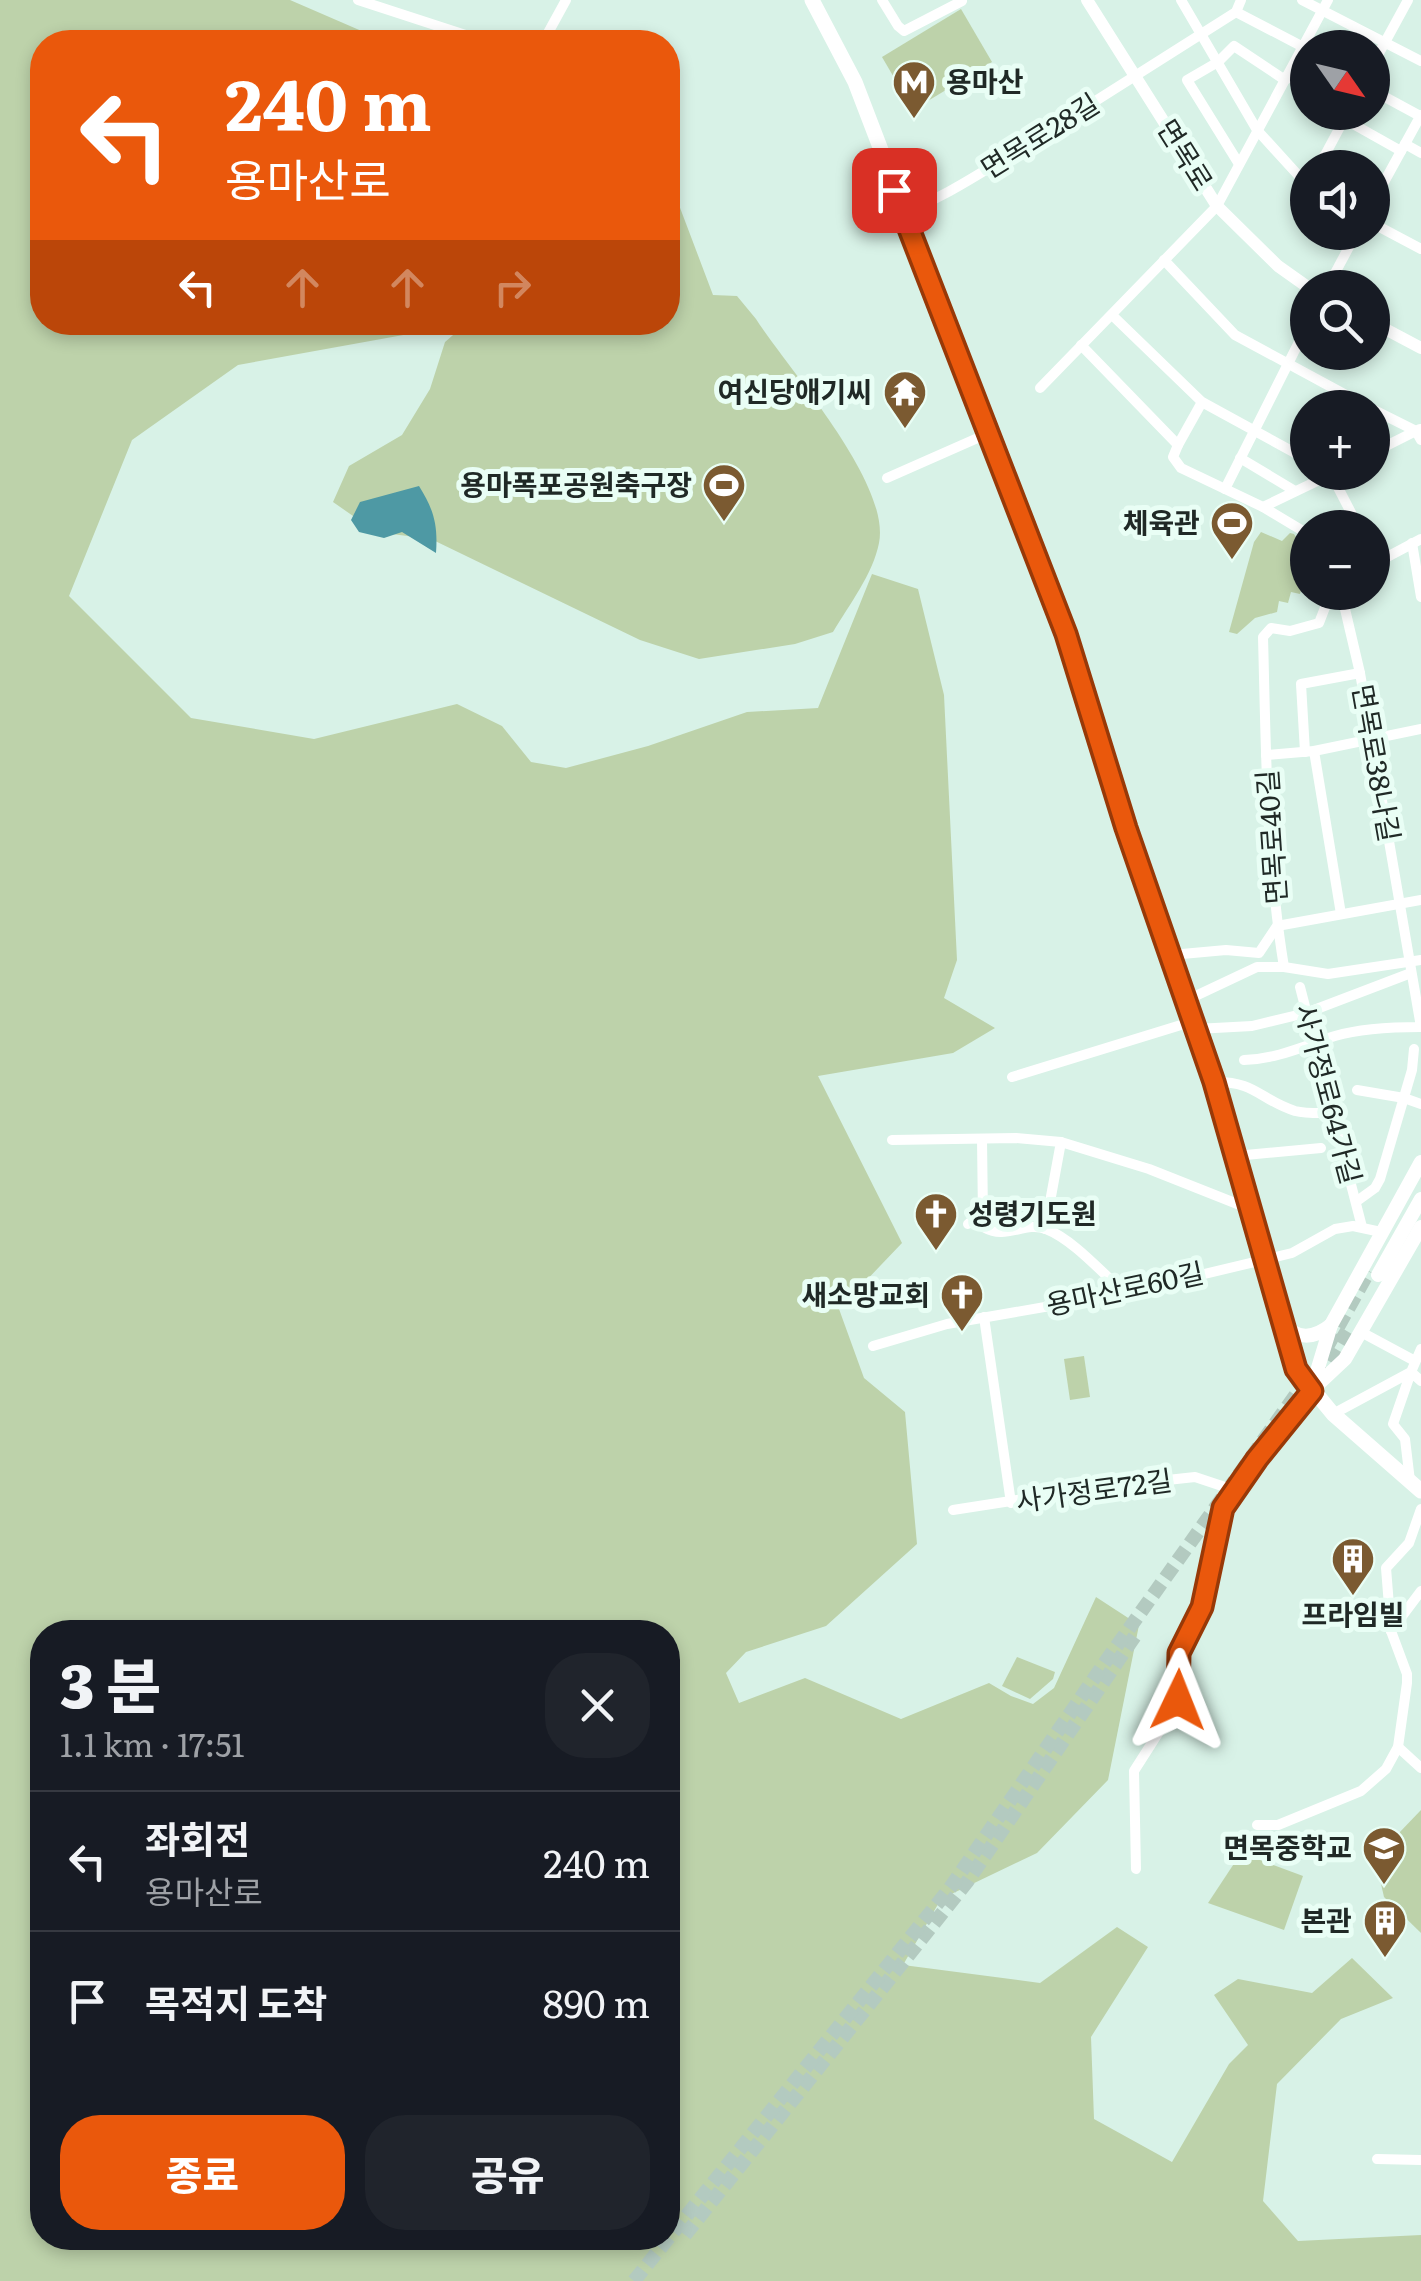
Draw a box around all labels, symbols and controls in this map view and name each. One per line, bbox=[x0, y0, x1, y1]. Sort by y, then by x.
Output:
north arrow bbox=[1290, 30, 1390, 130]
map controls bbox=[1290, 30, 1390, 610]
text: 240 m bbox=[225, 49, 432, 153]
metro station icon: 용마산 bbox=[891, 59, 937, 120]
place label: 용마산 bbox=[946, 59, 1024, 101]
icon: left bbox=[60, 70, 190, 200]
street label: 면목로28길 bbox=[972, 81, 1106, 187]
street label: 면목로 bbox=[1148, 110, 1225, 198]
text: 용마산로 bbox=[225, 144, 391, 211]
pin bbox=[852, 148, 937, 233]
button: sound bbox=[1290, 150, 1390, 250]
icon: arrive bbox=[867, 163, 922, 218]
icon: left bbox=[170, 260, 225, 315]
icon: ahead bbox=[275, 260, 330, 315]
icon: ahead bbox=[380, 260, 435, 315]
icon: right bbox=[485, 260, 540, 315]
button: search bbox=[1290, 270, 1390, 370]
place label: 여신당애기씨 bbox=[717, 369, 872, 411]
temple icon: 여신당애기씨 bbox=[882, 369, 928, 430]
button: + bbox=[1290, 390, 1390, 490]
place label: 용마폭포공원축구장 bbox=[460, 462, 692, 504]
sports icon: 용마폭포공원축구장 bbox=[701, 462, 747, 523]
place label: 체육관 bbox=[1123, 500, 1200, 542]
sports icon: 체육관 bbox=[1209, 500, 1255, 561]
button: − bbox=[1290, 510, 1390, 610]
street label: 면목로38나길 bbox=[1343, 681, 1412, 845]
street label: 면목로40길 bbox=[1244, 769, 1296, 906]
street label: 사가정로64가길 bbox=[1286, 999, 1374, 1188]
church icon: 성령기도원 bbox=[913, 1191, 959, 1252]
place label: 성령기도원 bbox=[968, 1191, 1097, 1233]
street label: 용마산로60길 bbox=[1042, 1250, 1207, 1324]
place label: 새소망교회 bbox=[801, 1272, 930, 1314]
church icon: 새소망교회 bbox=[939, 1272, 985, 1333]
street label: 사가정로72길 bbox=[1013, 1457, 1174, 1521]
building icon: 프라임빌 bbox=[1330, 1536, 1376, 1597]
place label: 프라임빌 bbox=[1301, 1592, 1405, 1634]
text: 3 분 bbox=[60, 1637, 161, 1726]
position arrow bbox=[1126, 1648, 1230, 1752]
button: close bbox=[545, 1653, 650, 1758]
text: 1.1 km · 17:51 bbox=[60, 1719, 245, 1767]
text: 좌회전 bbox=[145, 1809, 250, 1866]
place label: 면목중학교 bbox=[1223, 1825, 1352, 1867]
school or university icon: 면목중학교 bbox=[1361, 1825, 1407, 1886]
text: 240 m bbox=[543, 1833, 650, 1890]
icon: left bbox=[60, 1834, 115, 1889]
text: 용마산로 bbox=[145, 1866, 263, 1914]
place label: 본관 bbox=[1300, 1898, 1352, 1940]
building icon: 본관 bbox=[1362, 1898, 1408, 1959]
text: 목적지 도착 bbox=[145, 1973, 327, 2030]
text: 890 m bbox=[543, 1973, 650, 2030]
icon: arrive bbox=[60, 1974, 115, 2029]
button: 종료 bbox=[60, 2115, 345, 2230]
button: 공유 bbox=[365, 2115, 650, 2230]

